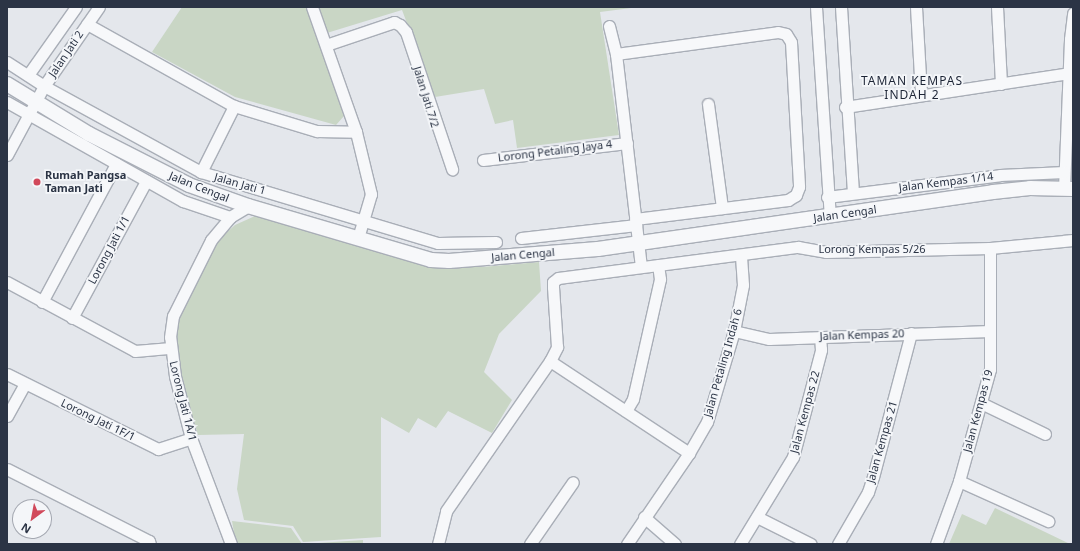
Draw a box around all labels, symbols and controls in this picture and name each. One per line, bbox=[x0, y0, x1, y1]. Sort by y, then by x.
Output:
street label: Jalan Jati 2 bbox=[46, 28, 86, 80]
street label: Jalan Jati 7/2 bbox=[410, 65, 442, 129]
district label: TAMAN KEMPAS INDAH 2 bbox=[861, 74, 963, 102]
street label: Lorong Petaling Jaya 4 bbox=[497, 137, 613, 165]
place label: Rumah Pangsa Taman Jati bbox=[45, 169, 126, 195]
street label: Jalan Cengal bbox=[167, 169, 231, 205]
street label: Jalan Jati 1 bbox=[213, 170, 267, 198]
street label: Jalan Kempas 1/14 bbox=[898, 170, 994, 194]
marker: Rumah Pangsa Taman Jati bbox=[32, 177, 42, 187]
street label: Jalan Cengal bbox=[813, 203, 877, 225]
street label: Lorong Jati 1/1 bbox=[85, 214, 133, 286]
street label: Lorong Kempas 5/26 bbox=[818, 242, 926, 256]
street label: Jalan Cengal bbox=[491, 246, 555, 264]
street label: Jalan Petaling Indah 6 bbox=[701, 307, 745, 419]
street label: Jalan Kempas 20 bbox=[819, 327, 905, 343]
street label: Lorong Jati 1A/1 bbox=[167, 359, 199, 443]
street label: Jalan Kempas 19 bbox=[961, 368, 995, 454]
street label: Jalan Kempas 22 bbox=[788, 369, 822, 455]
street label: Lorong Jati 1F/1 bbox=[59, 396, 137, 444]
street label: Jalan Kempas 21 bbox=[864, 399, 900, 485]
north arrow bbox=[12, 499, 52, 539]
text: N bbox=[18, 520, 34, 537]

